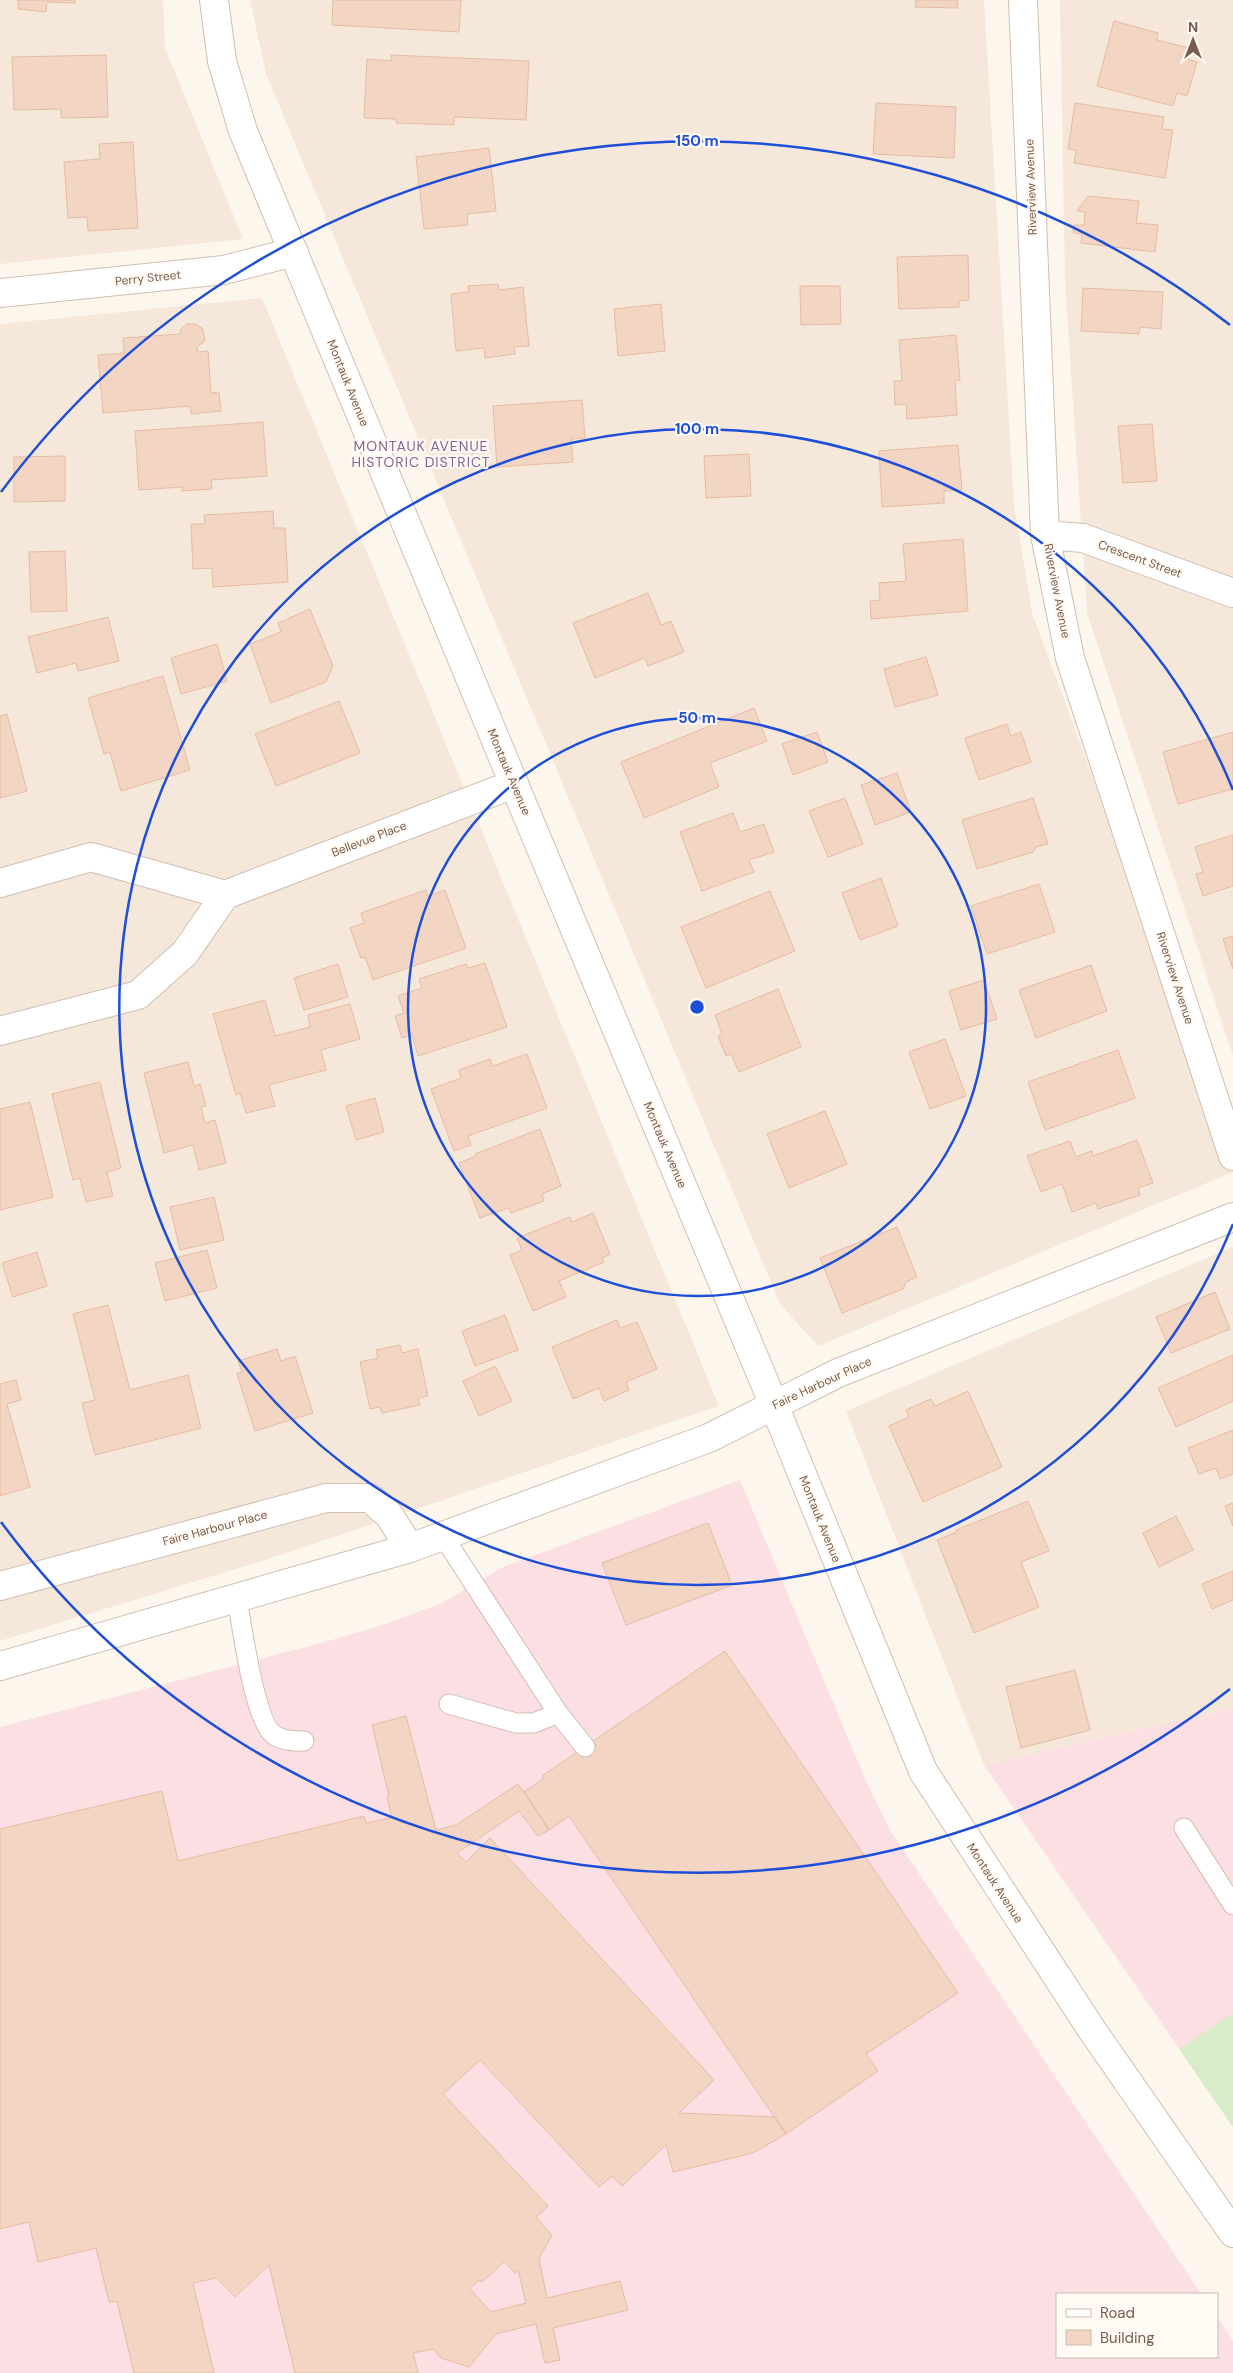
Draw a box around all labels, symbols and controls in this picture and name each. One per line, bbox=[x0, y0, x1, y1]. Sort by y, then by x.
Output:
north arrow bbox=[1168, 15, 1218, 65]
text: N bbox=[1188, 18, 1198, 36]
text: 150 m bbox=[676, 131, 719, 151]
street label: Riverview Avenue bbox=[1021, 138, 1041, 235]
street label: Perry Street bbox=[114, 267, 182, 289]
street label: Montauk Avenue bbox=[323, 337, 373, 429]
text: 100 m bbox=[675, 419, 719, 439]
district label: MONTAUK AVENUE HISTORIC DISTRICT bbox=[351, 437, 491, 471]
street label: Crescent Street bbox=[1096, 536, 1184, 582]
street label: Riverview Avenue bbox=[1040, 542, 1074, 640]
text: 50 m bbox=[678, 708, 716, 728]
street label: Montauk Avenue bbox=[484, 726, 534, 818]
street label: Bellevue Place bbox=[329, 817, 409, 861]
street label: Riverview Avenue bbox=[1153, 930, 1198, 1026]
centre of rings bbox=[688, 998, 706, 1016]
street label: Montauk Avenue bbox=[640, 1099, 690, 1191]
street label: Faire Harbour Place bbox=[770, 1353, 874, 1413]
street label: Montauk Avenue bbox=[795, 1473, 845, 1565]
street label: Faire Harbour Place bbox=[161, 1506, 269, 1550]
street label: Montauk Avenue bbox=[963, 1840, 1027, 1926]
legend bbox=[1056, 2293, 1218, 2358]
text: Road bbox=[1100, 2303, 1135, 2323]
text: Building bbox=[1100, 2328, 1155, 2348]

